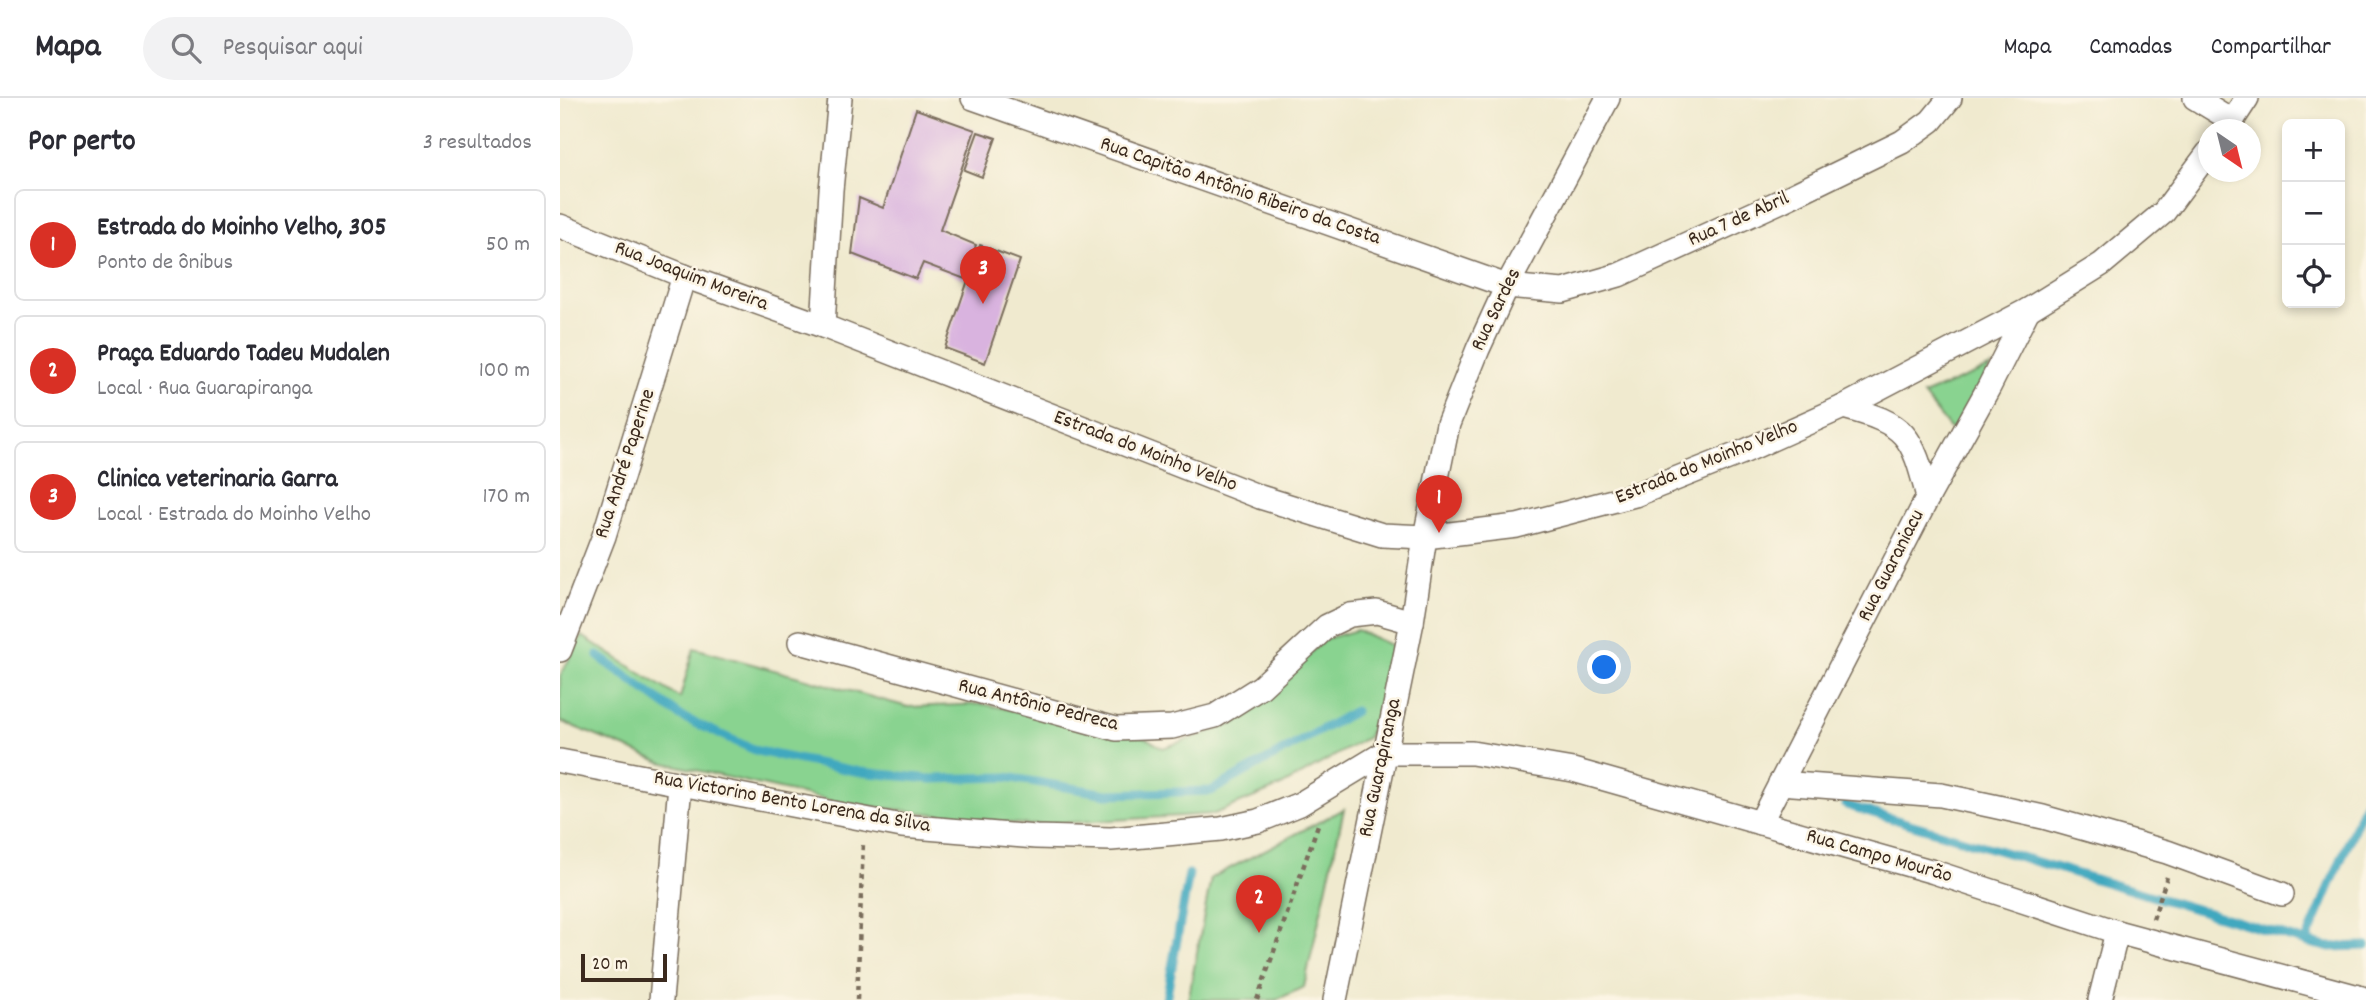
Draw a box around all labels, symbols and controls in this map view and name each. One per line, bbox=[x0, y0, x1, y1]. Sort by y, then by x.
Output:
search box bbox=[143, 17, 633, 80]
text: Mapa bbox=[35, 25, 101, 72]
icon: search bbox=[167, 29, 205, 67]
text: Pesquisar aqui bbox=[223, 30, 363, 67]
text: Mapa bbox=[2004, 31, 2051, 65]
text: Camadas bbox=[2089, 31, 2173, 65]
text: Compartilhar bbox=[2211, 31, 2331, 65]
north arrow bbox=[2198, 119, 2261, 182]
map controls bbox=[2282, 119, 2345, 308]
button: + bbox=[2282, 119, 2345, 182]
text: Por perto bbox=[28, 122, 136, 165]
text: 3 resultados bbox=[423, 127, 532, 160]
street label: Rua Capitão Antônio Ribeiro da Costa bbox=[1096, 130, 1385, 255]
button: − bbox=[2282, 182, 2345, 245]
street label: Rua 7 de Abril bbox=[1684, 184, 1794, 256]
text: Estrada do Moinho Velho, 305 bbox=[97, 210, 387, 247]
text: 1 bbox=[50, 229, 56, 262]
text: 50 m bbox=[486, 229, 530, 262]
street label: Rua Joaquim Moreira bbox=[610, 234, 773, 321]
button: locate bbox=[2282, 245, 2345, 308]
pin: 3 bbox=[960, 246, 1006, 304]
text: Ponto de ônibus bbox=[97, 247, 233, 280]
street label: Rua Sardes bbox=[1464, 264, 1530, 356]
text: Praça Eduardo Tadeu Mudalen bbox=[97, 336, 390, 373]
text: 2 bbox=[48, 355, 58, 388]
text: 100 m bbox=[479, 355, 530, 388]
text: Local · Rua Guarapiranga bbox=[97, 373, 312, 406]
street label: Rua André Paperine bbox=[588, 385, 664, 543]
street label: Estrada do Moinho Velho bbox=[1049, 403, 1241, 501]
street label: Estrada do Moinho Velho bbox=[1611, 413, 1803, 513]
text: Clinica veterinaria Garra bbox=[97, 462, 337, 499]
pin: 1 bbox=[1416, 475, 1462, 533]
text: 3 bbox=[48, 481, 58, 514]
text: 170 m bbox=[483, 481, 530, 514]
text: Local · Estrada do Moinho Velho bbox=[97, 499, 371, 532]
street label: Rua Guaraniacu bbox=[1851, 505, 1933, 627]
your location bbox=[1587, 650, 1621, 684]
street label: Rua Antônio Pedreca bbox=[955, 672, 1122, 741]
street label: Rua Guarapiranga bbox=[1352, 695, 1411, 840]
street label: Rua Victorino Bento Lorena da Silva bbox=[651, 764, 934, 842]
street label: Rua Campo Mourão bbox=[1802, 822, 1956, 892]
pin: 2 bbox=[1236, 875, 1282, 933]
scale bar bbox=[581, 951, 667, 983]
text: 20 m bbox=[592, 952, 628, 979]

